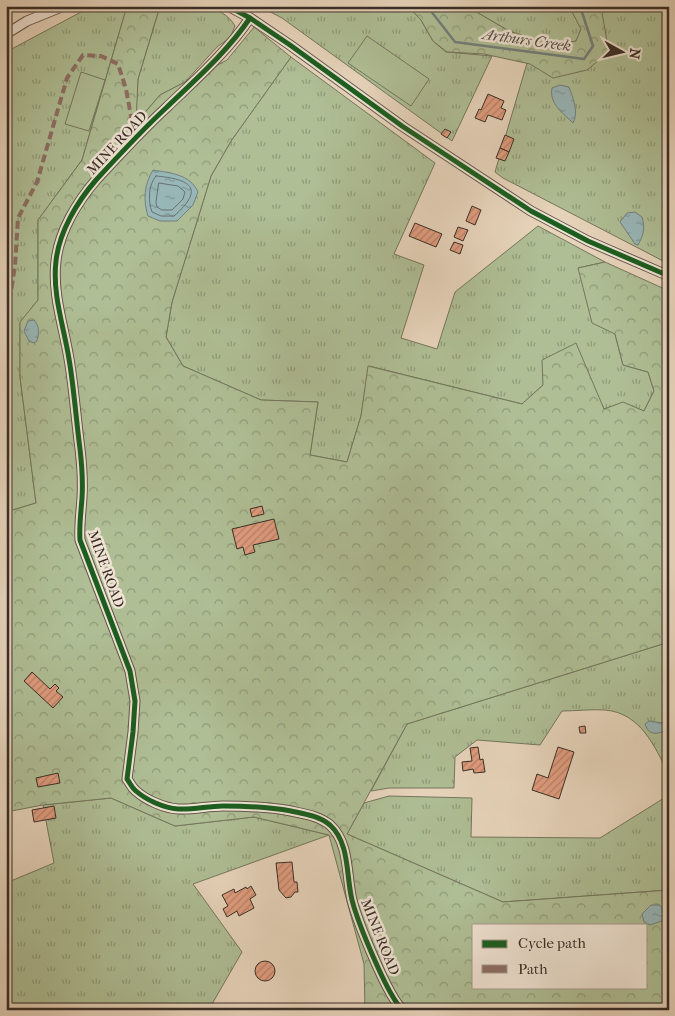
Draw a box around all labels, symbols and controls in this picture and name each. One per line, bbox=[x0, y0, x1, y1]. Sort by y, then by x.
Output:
water label: Arthurs Creek bbox=[480, 25, 572, 55]
north arrow bbox=[598, 28, 648, 78]
text: N bbox=[625, 47, 644, 61]
street label: MINE ROAD bbox=[83, 107, 151, 178]
street label: MINE ROAD bbox=[84, 528, 128, 610]
street label: MINE ROAD bbox=[357, 896, 403, 978]
legend bbox=[472, 924, 648, 988]
text: Cycle path bbox=[518, 934, 586, 952]
text: Path bbox=[518, 960, 548, 978]

